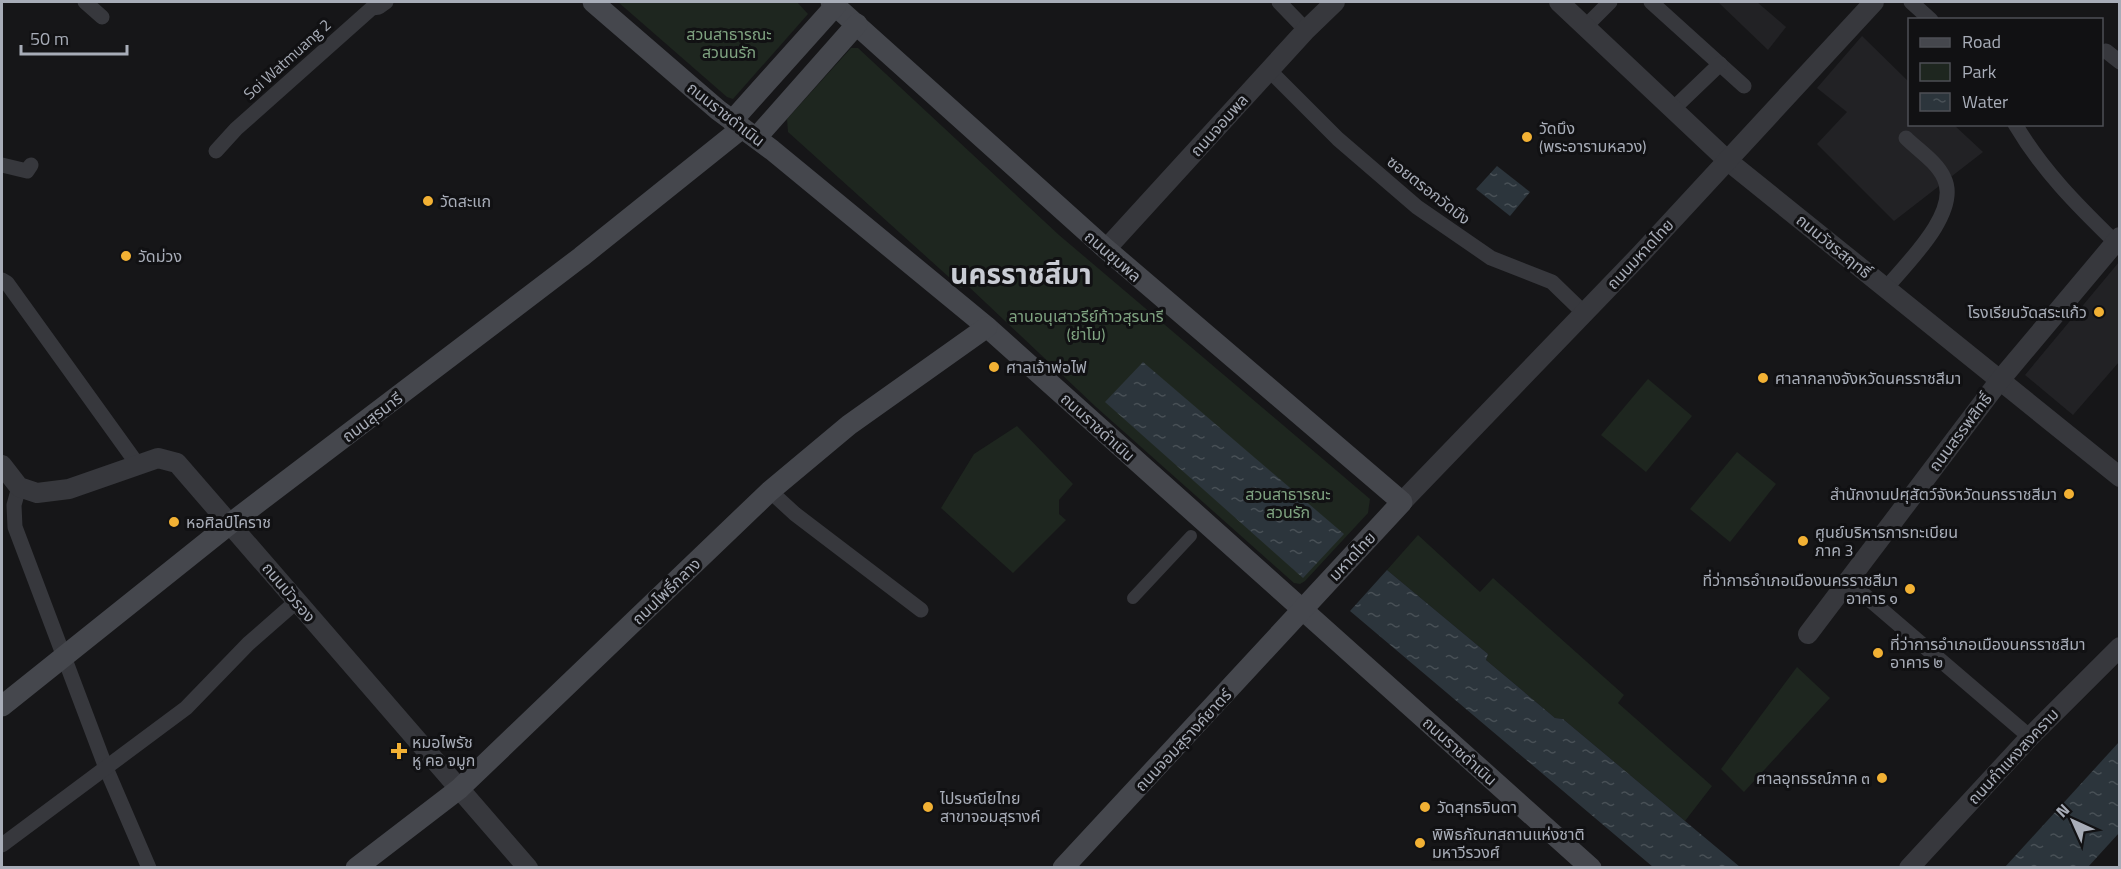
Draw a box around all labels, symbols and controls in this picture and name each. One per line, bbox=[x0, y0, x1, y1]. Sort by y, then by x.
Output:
street label: Soi Watmuang 2 bbox=[238, 13, 336, 105]
scale bar bbox=[21, 18, 128, 56]
legend bbox=[1908, 18, 2103, 126]
park label: สวนสาธารณะ สวนนรัก bbox=[686, 22, 772, 64]
text: 50 m bbox=[30, 25, 69, 52]
text: Road bbox=[1962, 28, 2001, 55]
text: Park bbox=[1962, 58, 1997, 85]
street label: ถนนราชดำเนิน bbox=[682, 76, 770, 152]
street label: ถนนจอมพล bbox=[1184, 88, 1254, 162]
text: Water bbox=[1962, 88, 2008, 115]
place label: วัดบึง (พระอารามหลวง) bbox=[1539, 116, 1647, 158]
marker: วัดบึง (พระอารามหลวง) bbox=[1520, 130, 1534, 144]
street label: ซอยตรอกวัดบึง bbox=[1382, 150, 1476, 230]
place label: วัดสะแก bbox=[440, 189, 491, 213]
marker: วัดสะแก bbox=[421, 194, 435, 208]
street label: ถนนวัชรสฤทธิ์ bbox=[1791, 208, 1877, 284]
street label: ถนนมหาดไทย bbox=[1601, 213, 1679, 295]
street label: ถนนชุมพล bbox=[1079, 225, 1147, 287]
place label: วัดม่วง bbox=[138, 244, 182, 268]
marker: วัดม่วง bbox=[119, 249, 133, 263]
district label: นครราชสีมา bbox=[950, 252, 1092, 295]
place label: โรงเรียนวัดสระแก้ว bbox=[1967, 300, 2087, 324]
park label: ลานอนุเสาวรีย์ท้าวสุรนารี (ย่าโม) bbox=[1008, 304, 1164, 346]
marker: โรงเรียนวัดสระแก้ว bbox=[2092, 305, 2106, 319]
place label: ศาลเจ้าพ่อไฟ bbox=[1006, 355, 1087, 379]
marker: ศาลเจ้าพ่อไฟ bbox=[987, 360, 1001, 374]
place label: ศาลากลางจังหวัดนครราชสีมา bbox=[1775, 366, 1961, 390]
marker: ศาลากลางจังหวัดนครราชสีมา bbox=[1756, 371, 1770, 385]
street label: ถนนสุรนารี bbox=[337, 386, 407, 448]
street label: ถนนราชดำเนิน bbox=[1055, 387, 1141, 467]
street label: ถนนสรรพสิทธิ์ bbox=[1923, 388, 1998, 476]
park label: สวนสาธารณะ สวนรัก bbox=[1245, 482, 1331, 524]
place label: สำนักงานปศุสัตว์จังหวัดนครราชสีมา bbox=[1830, 482, 2057, 506]
marker: สำนักงานปศุสัตว์จังหวัดนครราชสีมา bbox=[2062, 487, 2076, 501]
place label: หอศิลป์โคราช bbox=[186, 510, 271, 534]
marker: หอศิลป์โคราช bbox=[167, 515, 181, 529]
place label: ศูนย์บริหารการทะเบียน ภาค 3 bbox=[1815, 520, 1958, 562]
street label: มหาดไทย bbox=[1323, 526, 1381, 586]
marker: ศูนย์บริหารการทะเบียน ภาค 3 bbox=[1796, 534, 1810, 548]
street label: ถนนโพธิ์กลาง bbox=[626, 552, 706, 630]
street label: ถนนบัวรอง bbox=[257, 557, 321, 627]
place label: ที่ว่าการอำเภอเมืองนครราชสีมา อาคาร ๑ bbox=[1702, 568, 1898, 610]
marker: ที่ว่าการอำเภอเมืองนครราชสีมา อาคาร ๑ bbox=[1903, 582, 1917, 596]
place label: ที่ว่าการอำเภอเมืองนครราชสีมา อาคาร ๒ bbox=[1890, 632, 2086, 674]
marker: ที่ว่าการอำเภอเมืองนครราชสีมา อาคาร ๒ bbox=[1871, 646, 1885, 660]
street label: ถนนจอมสุรางค์ยาตร์ bbox=[1129, 683, 1238, 797]
street label: ถนนกำแหงสงคราม bbox=[1962, 702, 2064, 810]
street label: ถนนราชดำเนิน bbox=[1417, 711, 1503, 791]
place label: หมอไพรัช หู คอ จมูก bbox=[412, 730, 475, 772]
marker: หมอไพรัช หู คอ จมูก bbox=[390, 742, 408, 760]
place label: ศาลอุทธรณ์ภาค ๓ bbox=[1756, 766, 1870, 790]
marker: ศาลอุทธรณ์ภาค ๓ bbox=[1875, 771, 1889, 785]
place label: ไปรษณียไทย สาขาจอมสุรางค์ bbox=[939, 786, 1040, 828]
north arrow bbox=[2043, 791, 2103, 851]
place label: วัดสุทธจินดา bbox=[1437, 795, 1517, 819]
text: N bbox=[2050, 798, 2075, 823]
marker: ไปรษณียไทย สาขาจอมสุรางค์ bbox=[921, 800, 935, 814]
marker: วัดสุทธจินดา bbox=[1418, 800, 1432, 814]
place label: พิพิธภัณฑสถานแห่งชาติ มหาวีรวงศ์ bbox=[1432, 822, 1585, 864]
marker: พิพิธภัณฑสถานแห่งชาติ มหาวีรวงศ์ bbox=[1413, 836, 1427, 850]

